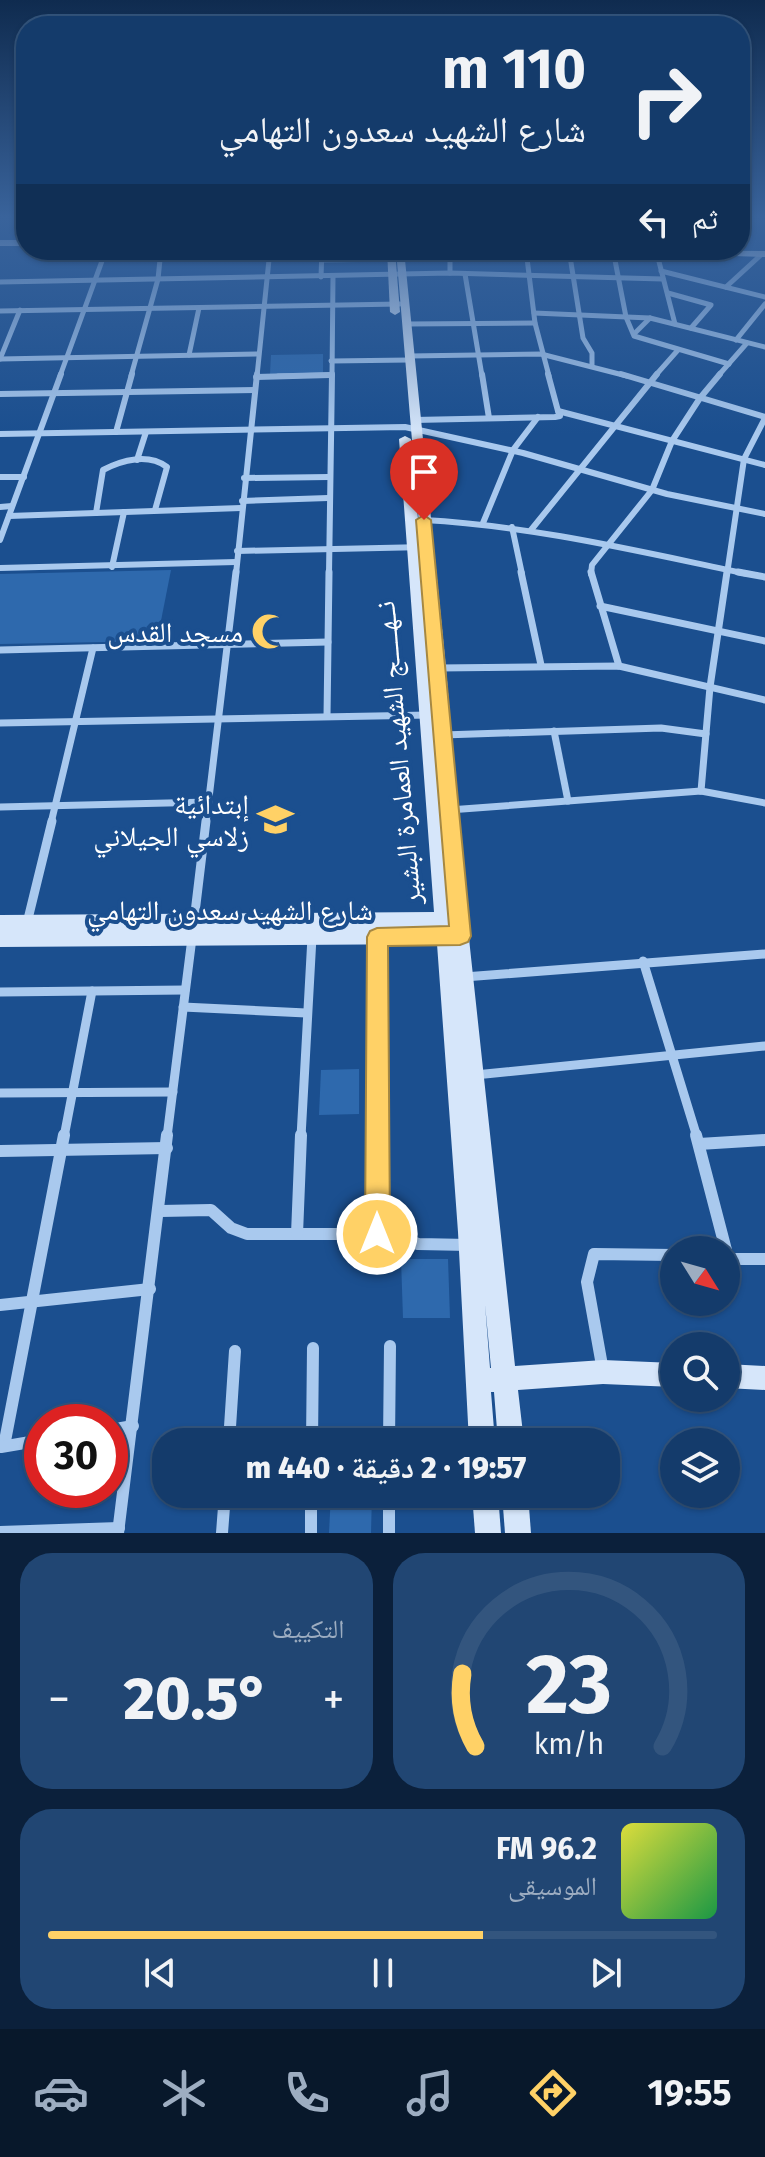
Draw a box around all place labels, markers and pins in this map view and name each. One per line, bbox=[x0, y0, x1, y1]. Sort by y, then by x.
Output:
pin bbox=[390, 438, 458, 520]
mosque icon: مسجد القدس bbox=[250, 613, 288, 651]
place label: مسجد القدس bbox=[107, 616, 243, 650]
place label: إبتدائية زلاسي الجيلاني bbox=[93, 788, 249, 859]
school or university icon: إبتدائية زلاسي الجيلاني bbox=[256, 801, 294, 839]

